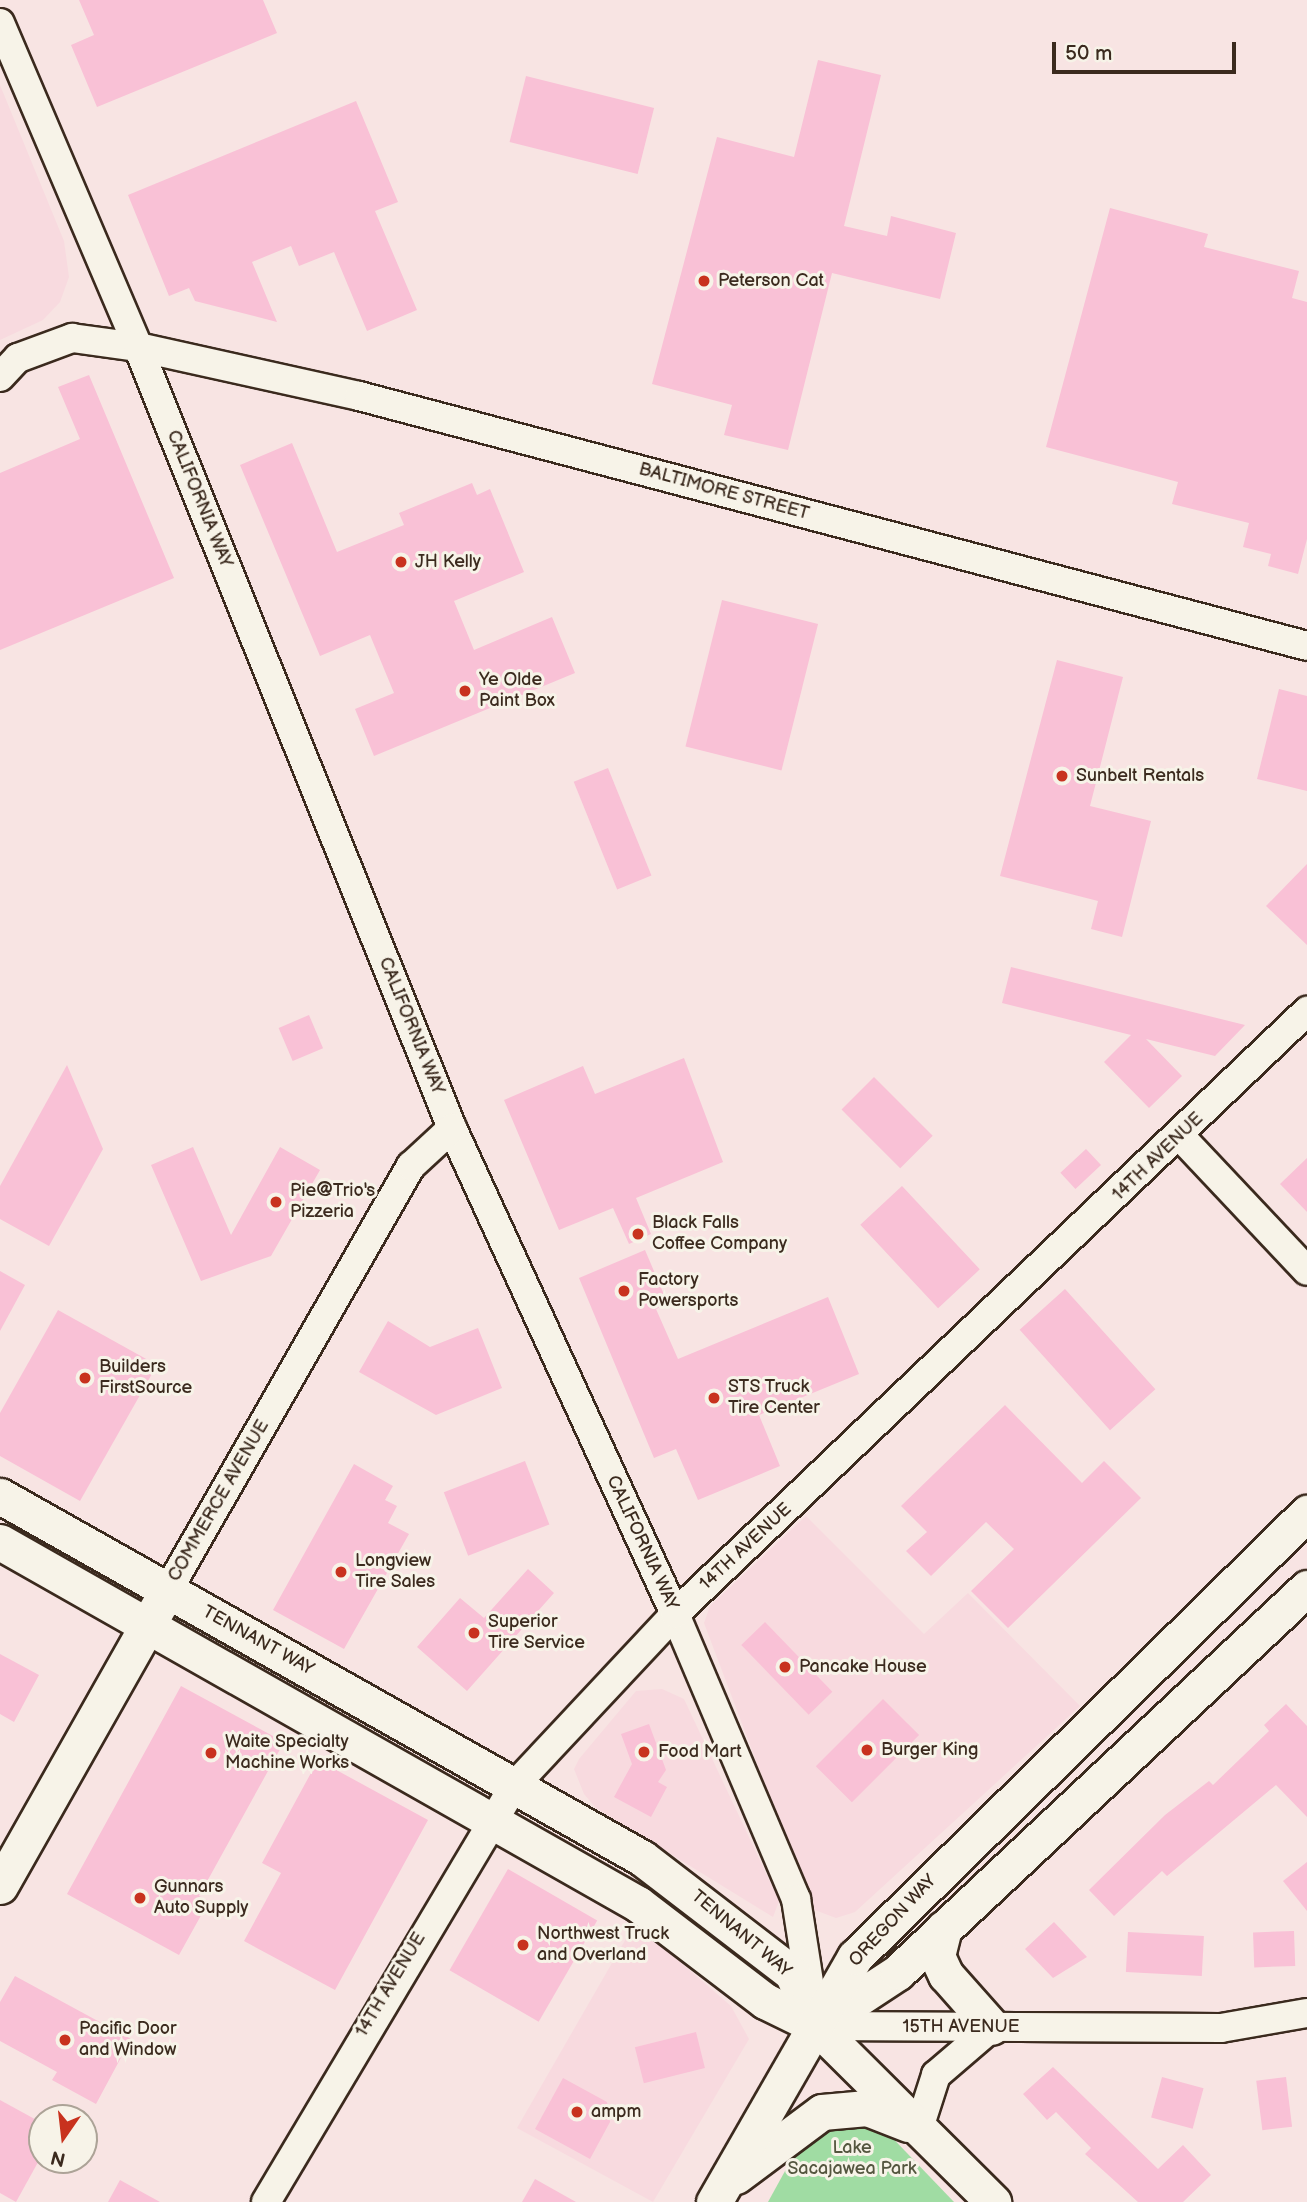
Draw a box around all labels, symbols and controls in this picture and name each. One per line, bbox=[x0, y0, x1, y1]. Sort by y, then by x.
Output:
scale bar bbox=[1055, 28, 1239, 72]
text: 50 m bbox=[1065, 41, 1112, 66]
place label: Peterson Cat bbox=[718, 270, 824, 292]
marker: Peterson Cat bbox=[696, 273, 712, 289]
street label: CALIFORNIA WAY bbox=[161, 427, 237, 571]
street label: BALTIMORE STREET bbox=[636, 459, 812, 525]
place label: JH Kelly bbox=[415, 551, 481, 573]
marker: JH Kelly bbox=[393, 554, 409, 570]
place label: Ye Olde Paint Box bbox=[479, 670, 555, 712]
marker: Ye Olde Paint Box bbox=[457, 683, 473, 699]
place label: Sunbelt Rentals bbox=[1076, 765, 1204, 787]
marker: Sunbelt Rentals bbox=[1054, 768, 1070, 784]
street label: CALIFORNIA WAY bbox=[373, 954, 449, 1098]
street label: 14TH AVENUE bbox=[1108, 1108, 1208, 1206]
place label: Pie@Trio's Pizzeria bbox=[290, 1181, 375, 1224]
marker: Pie@Trio's Pizzeria bbox=[268, 1194, 284, 1210]
place label: Black Falls Coffee Company bbox=[652, 1213, 787, 1256]
marker: Black Falls Coffee Company bbox=[630, 1226, 646, 1242]
place label: Factory Powersports bbox=[638, 1270, 738, 1312]
marker: Factory Powersports bbox=[616, 1283, 632, 1299]
place label: Builders FirstSource bbox=[99, 1357, 192, 1400]
marker: Builders FirstSource bbox=[77, 1370, 93, 1386]
place label: STS Truck Tire Center bbox=[728, 1377, 820, 1420]
marker: STS Truck Tire Center bbox=[706, 1390, 722, 1406]
street label: COMMERCE AVENUE bbox=[164, 1416, 274, 1586]
street label: CALIFORNIA WAY bbox=[601, 1472, 683, 1614]
street label: 14TH AVENUE bbox=[696, 1499, 796, 1595]
place label: Longview Tire Sales bbox=[355, 1551, 436, 1594]
marker: Longview Tire Sales bbox=[333, 1564, 349, 1580]
street label: TENNANT WAY bbox=[198, 1601, 318, 1681]
place label: Superior Tire Service bbox=[488, 1612, 585, 1654]
marker: Superior Tire Service bbox=[466, 1625, 482, 1641]
place label: Pancake House bbox=[799, 1656, 927, 1678]
marker: Pancake House bbox=[777, 1659, 793, 1675]
place label: Waite Specialty Machine Works bbox=[225, 1732, 350, 1774]
place label: Burger King bbox=[881, 1739, 978, 1761]
place label: Food Mart bbox=[658, 1741, 742, 1763]
marker: Burger King bbox=[859, 1742, 875, 1758]
marker: Food Mart bbox=[636, 1744, 652, 1760]
marker: Waite Specialty Machine Works bbox=[203, 1745, 219, 1761]
street label: OREGON WAY bbox=[845, 1870, 941, 1972]
place label: Gunnars Auto Supply bbox=[154, 1877, 249, 1920]
street label: TENNANT WAY bbox=[686, 1886, 796, 1982]
marker: Gunnars Auto Supply bbox=[132, 1890, 148, 1906]
place label: Northwest Truck and Overland bbox=[537, 1924, 670, 1966]
street label: 14TH AVENUE bbox=[351, 1929, 431, 2041]
marker: Northwest Truck and Overland bbox=[515, 1937, 531, 1953]
street label: 15TH AVENUE bbox=[902, 2016, 1020, 2038]
place label: Pacific Door and Window bbox=[79, 2019, 177, 2062]
marker: Pacific Door and Window bbox=[57, 2032, 73, 2048]
place label: ampm bbox=[591, 2101, 641, 2123]
north arrow bbox=[28, 2104, 98, 2174]
marker: ampm bbox=[569, 2104, 585, 2120]
park label: Lake Sacajawea Park bbox=[787, 2138, 917, 2180]
text: N bbox=[49, 2145, 68, 2171]

